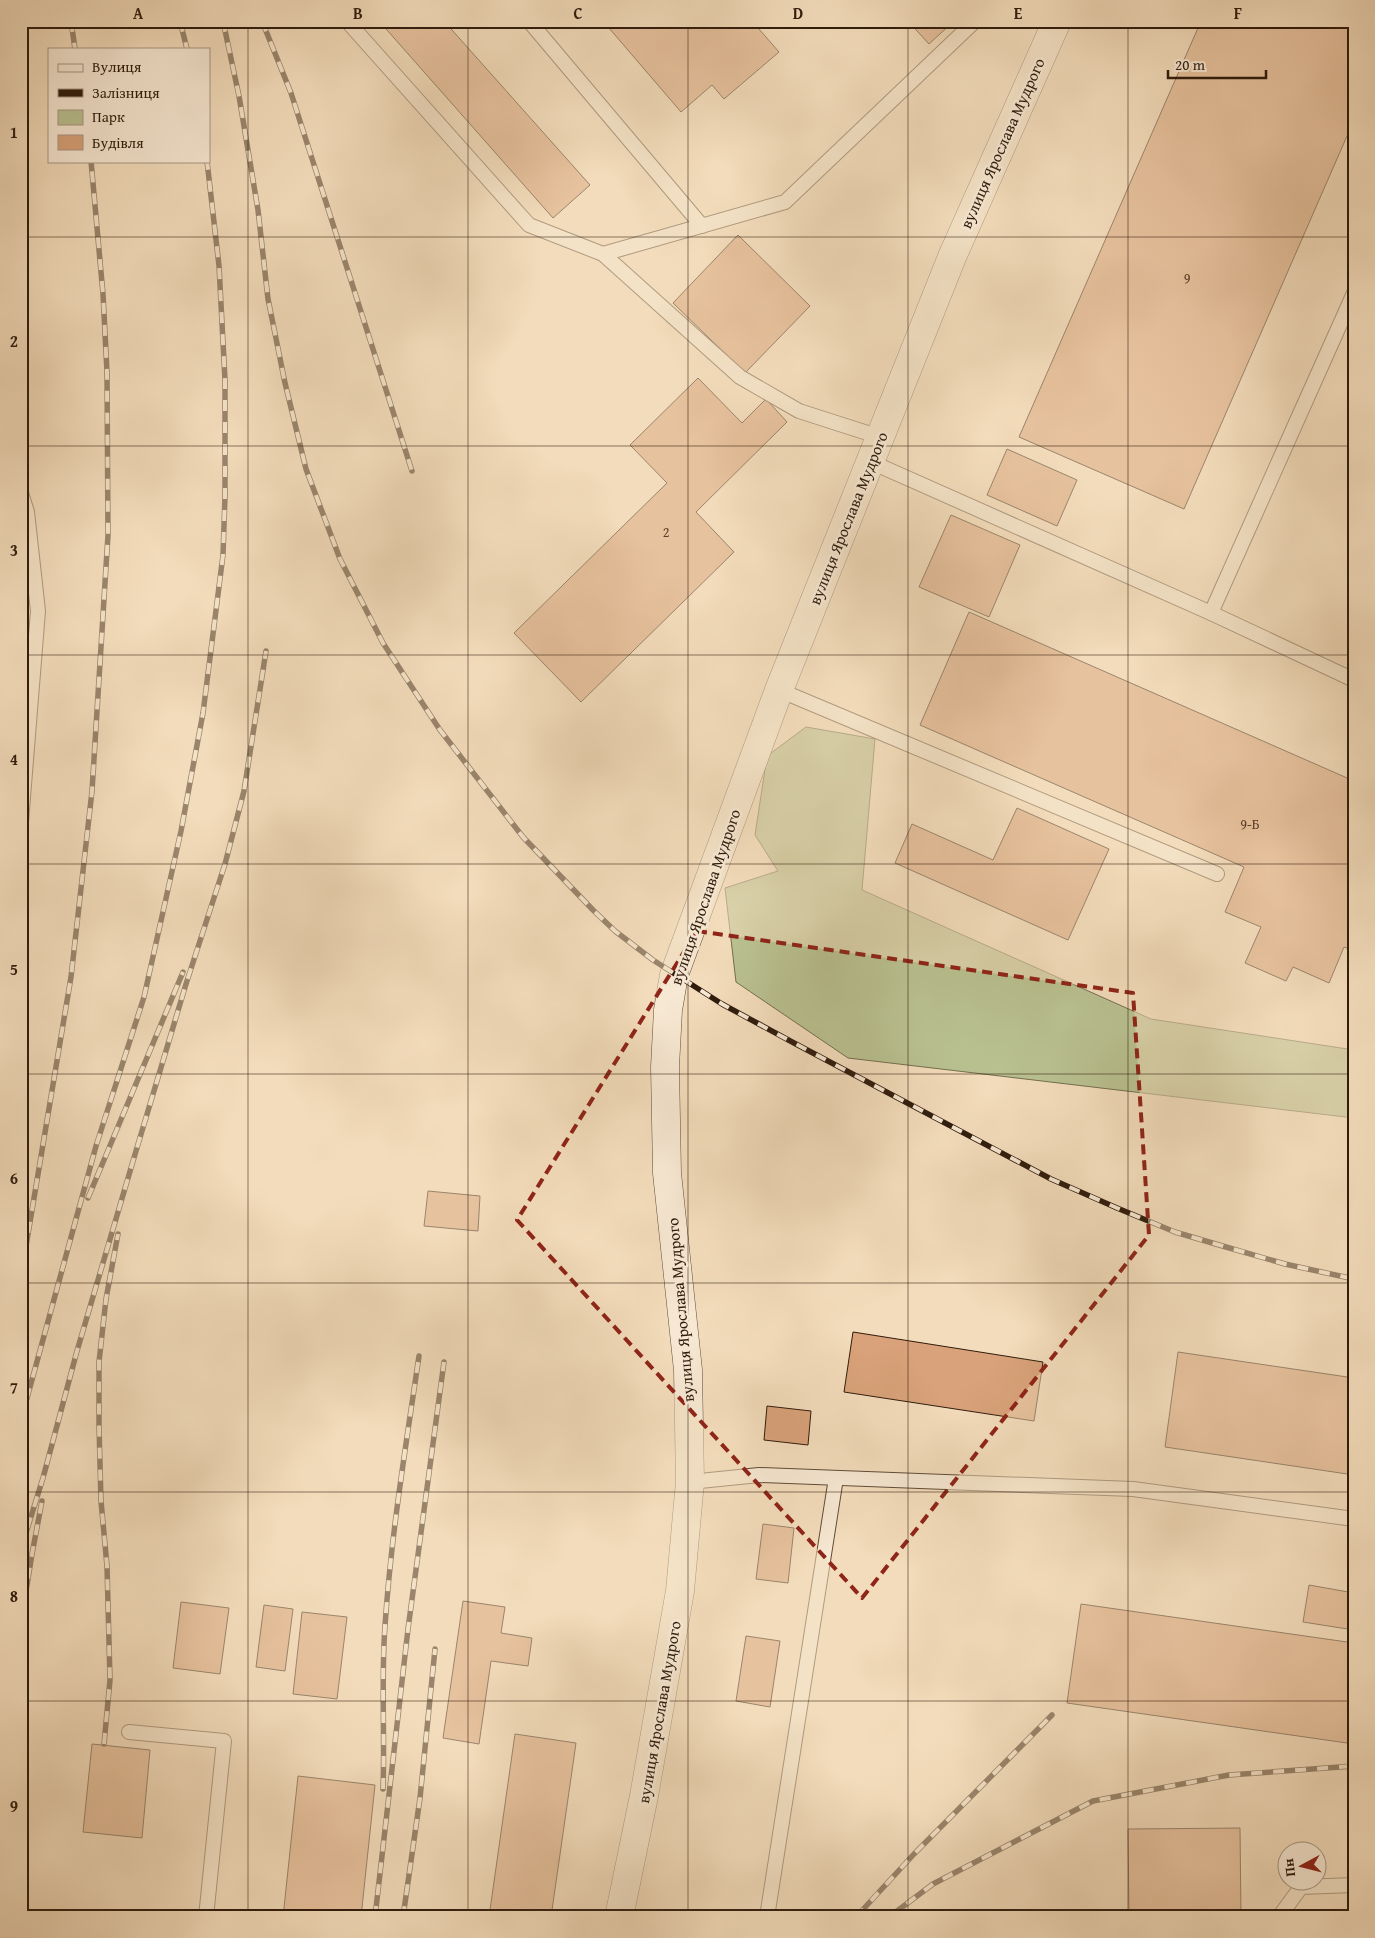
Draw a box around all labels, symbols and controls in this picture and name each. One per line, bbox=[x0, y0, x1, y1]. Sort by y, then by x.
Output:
text: A bbox=[133, 1, 144, 25]
text: B bbox=[353, 1, 363, 25]
text: C bbox=[573, 1, 583, 25]
text: D bbox=[793, 1, 803, 25]
text: E bbox=[1014, 1, 1023, 25]
text: F bbox=[1234, 1, 1242, 25]
legend bbox=[48, 48, 210, 162]
scale bar bbox=[1168, 48, 1265, 80]
street label: вулиця Ярослава Мудрого bbox=[953, 54, 1051, 232]
text: 20 m bbox=[1175, 54, 1206, 75]
text: Вулиця bbox=[92, 56, 142, 77]
text: Залізниця bbox=[92, 82, 160, 103]
text: Парк bbox=[92, 106, 125, 127]
text: 1 bbox=[10, 120, 18, 144]
text: Будівля bbox=[92, 132, 144, 153]
house number: 9 bbox=[1184, 268, 1191, 288]
text: 2 bbox=[10, 329, 18, 353]
street label: вулиця Ярослава Мудрого bbox=[802, 428, 894, 608]
house number: 2 bbox=[663, 522, 669, 542]
text: 3 bbox=[10, 538, 18, 562]
text: 4 bbox=[10, 747, 18, 771]
street label: вулиця Ярослава Мудрого bbox=[664, 806, 746, 988]
house number: 9-Б bbox=[1240, 814, 1260, 834]
text: 5 bbox=[10, 957, 18, 981]
text: 6 bbox=[10, 1166, 18, 1190]
street label: вулиця Ярослава Мудрого bbox=[660, 1217, 700, 1403]
text: 7 bbox=[10, 1375, 18, 1399]
text: 8 bbox=[10, 1584, 18, 1608]
street label: вулиця Ярослава Мудрого bbox=[631, 1619, 687, 1805]
text: 9 bbox=[10, 1794, 18, 1818]
north arrow bbox=[1278, 1840, 1328, 1890]
text: Пн bbox=[1278, 1857, 1300, 1878]

